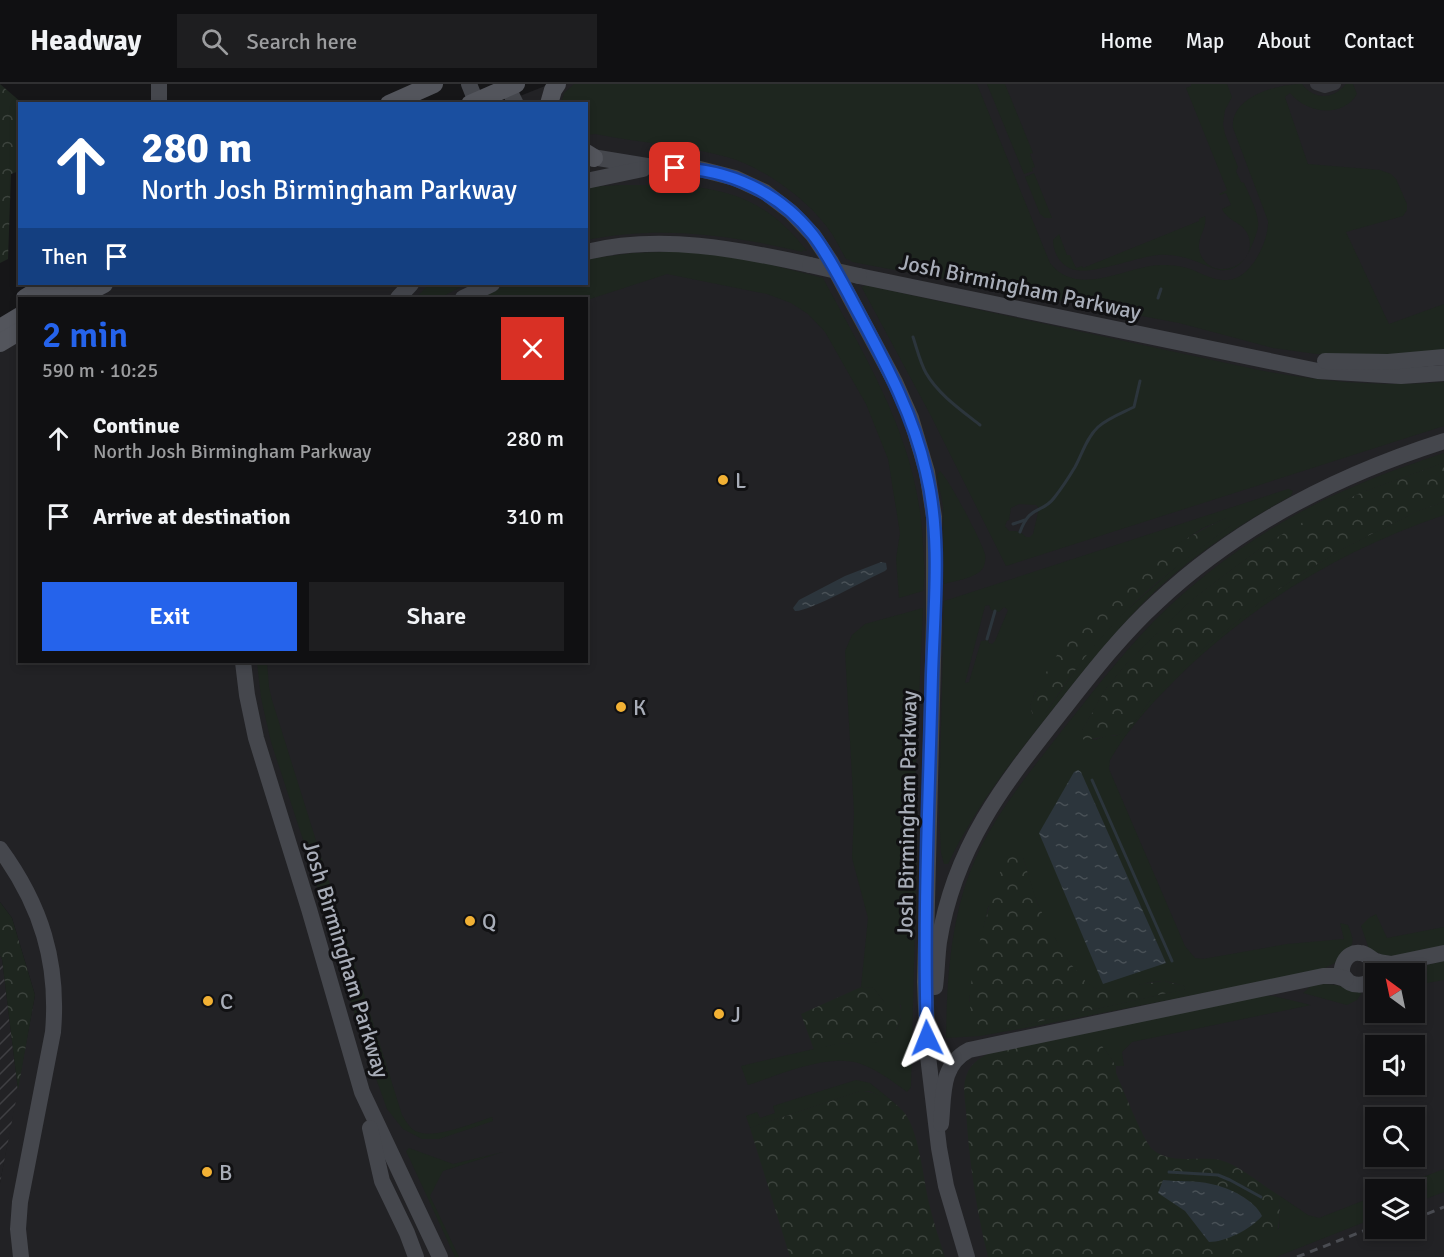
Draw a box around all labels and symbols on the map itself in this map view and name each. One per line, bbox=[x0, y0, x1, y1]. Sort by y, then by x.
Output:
pin bbox=[649, 142, 700, 193]
street label: Josh Birmingham Parkway bbox=[896, 248, 1144, 326]
place label: L bbox=[735, 467, 746, 494]
marker: L bbox=[716, 473, 730, 487]
street label: Josh Birmingham Parkway bbox=[891, 690, 923, 938]
place label: K bbox=[633, 694, 646, 721]
marker: K bbox=[614, 700, 628, 714]
street label: Josh Birmingham Parkway bbox=[297, 837, 395, 1082]
place label: Q bbox=[482, 908, 496, 935]
marker: Q bbox=[463, 914, 477, 928]
north arrow bbox=[1365, 963, 1425, 1023]
place label: C bbox=[220, 988, 233, 1015]
marker: C bbox=[201, 994, 215, 1008]
place label: J bbox=[731, 1001, 741, 1028]
position arrow bbox=[895, 1006, 959, 1070]
marker: J bbox=[712, 1007, 726, 1021]
place label: B bbox=[219, 1159, 232, 1186]
marker: B bbox=[200, 1165, 214, 1179]

